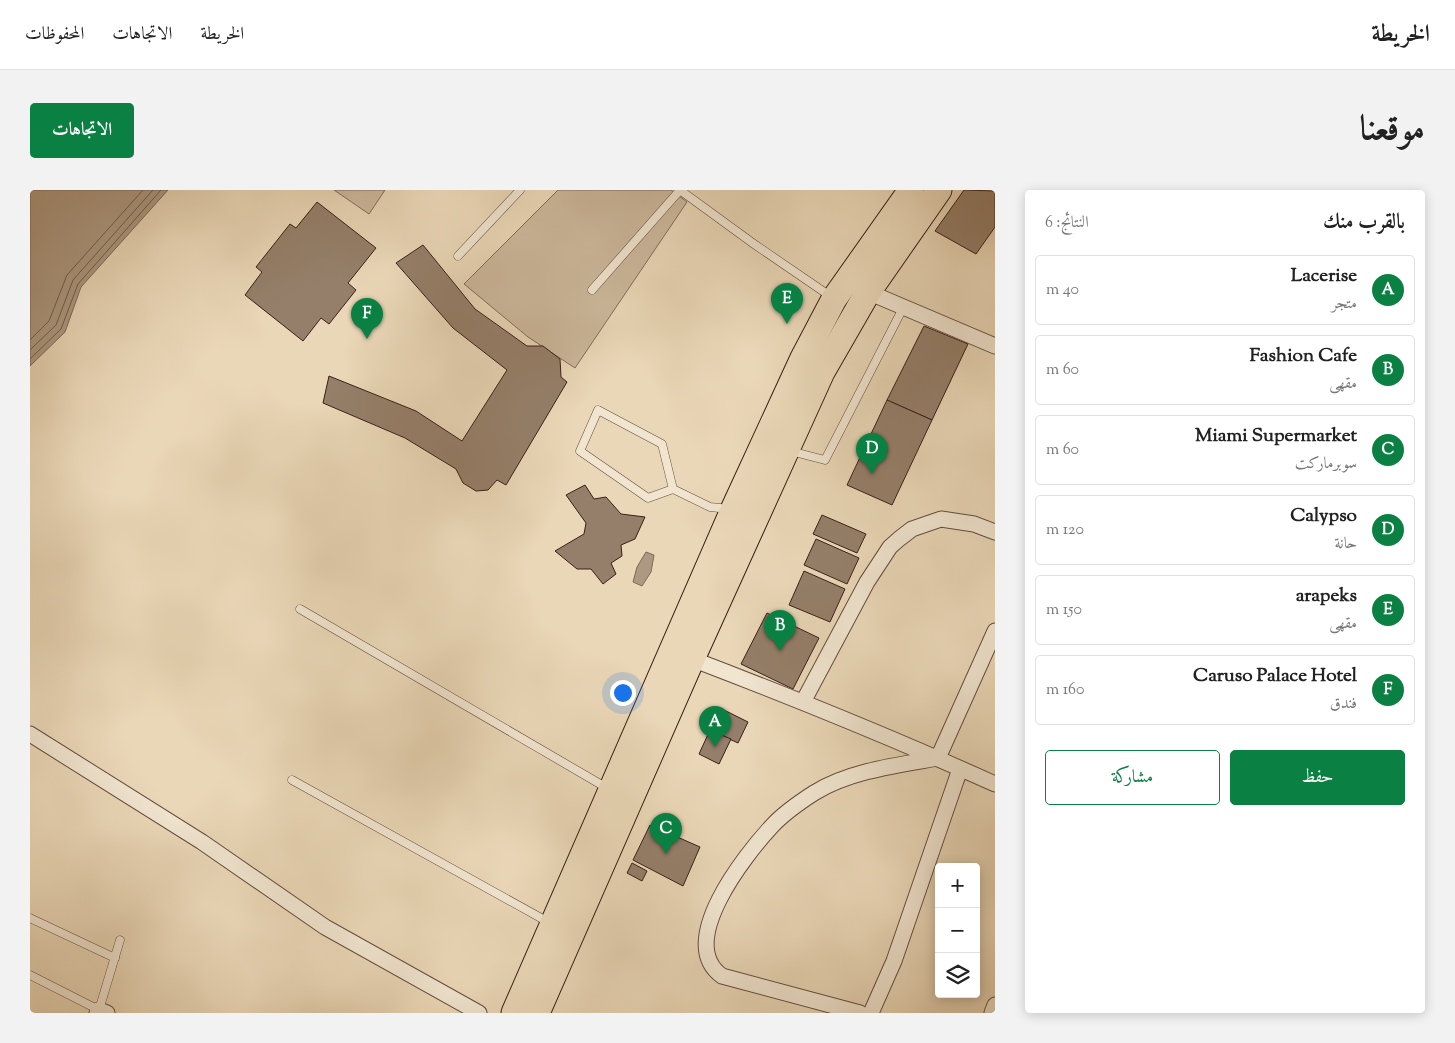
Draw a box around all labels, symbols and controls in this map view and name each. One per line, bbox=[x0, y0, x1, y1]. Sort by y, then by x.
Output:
text: الخريطة bbox=[1372, 18, 1430, 52]
text: المحفوظات bbox=[25, 22, 84, 48]
text: الاتجاهات bbox=[112, 22, 172, 48]
text: الخريطة bbox=[200, 22, 244, 48]
button: الاتجاهات bbox=[30, 103, 134, 158]
text: موقعنا bbox=[1360, 105, 1425, 156]
text: بالقرب منك bbox=[1323, 208, 1405, 238]
text: النتائج: 6 bbox=[1045, 212, 1089, 235]
text: Lacerise bbox=[1291, 263, 1357, 290]
text: 40 m bbox=[1046, 279, 1079, 302]
text: A bbox=[1382, 279, 1395, 302]
pin: E bbox=[771, 283, 803, 324]
text: متجر bbox=[1332, 293, 1357, 316]
pin: F bbox=[351, 298, 383, 339]
text: Fashion Cafe bbox=[1250, 343, 1357, 370]
text: 60 m bbox=[1046, 359, 1079, 382]
text: B bbox=[1383, 359, 1393, 382]
text: مقهى bbox=[1329, 373, 1357, 396]
text: Miami Supermarket bbox=[1195, 423, 1357, 450]
pin: D bbox=[856, 433, 888, 474]
text: 60 m bbox=[1046, 439, 1079, 462]
text: C bbox=[1382, 439, 1394, 462]
text: سوبرماركت bbox=[1295, 453, 1357, 476]
text: Calypso bbox=[1290, 503, 1357, 530]
text: 120 m bbox=[1046, 519, 1084, 542]
text: D bbox=[1382, 519, 1394, 542]
text: حانة bbox=[1335, 533, 1357, 556]
text: arapeks bbox=[1296, 583, 1357, 610]
text: 150 m bbox=[1046, 599, 1082, 622]
text: E bbox=[1383, 599, 1393, 622]
pin: B bbox=[764, 610, 796, 651]
text: مقهى bbox=[1329, 613, 1357, 636]
text: Caruso Palace Hotel bbox=[1193, 663, 1357, 690]
text: 160 m bbox=[1046, 679, 1085, 702]
text: F bbox=[1384, 679, 1392, 702]
your location bbox=[610, 680, 636, 706]
text: فندق bbox=[1330, 693, 1357, 716]
pin: A bbox=[699, 706, 731, 747]
button: مشاركة bbox=[1045, 750, 1220, 805]
button: حفظ bbox=[1230, 750, 1405, 805]
pin: C bbox=[650, 813, 682, 854]
map controls bbox=[935, 863, 980, 998]
button: + bbox=[935, 863, 980, 908]
button: − bbox=[935, 908, 980, 953]
button: layers bbox=[935, 953, 980, 998]

